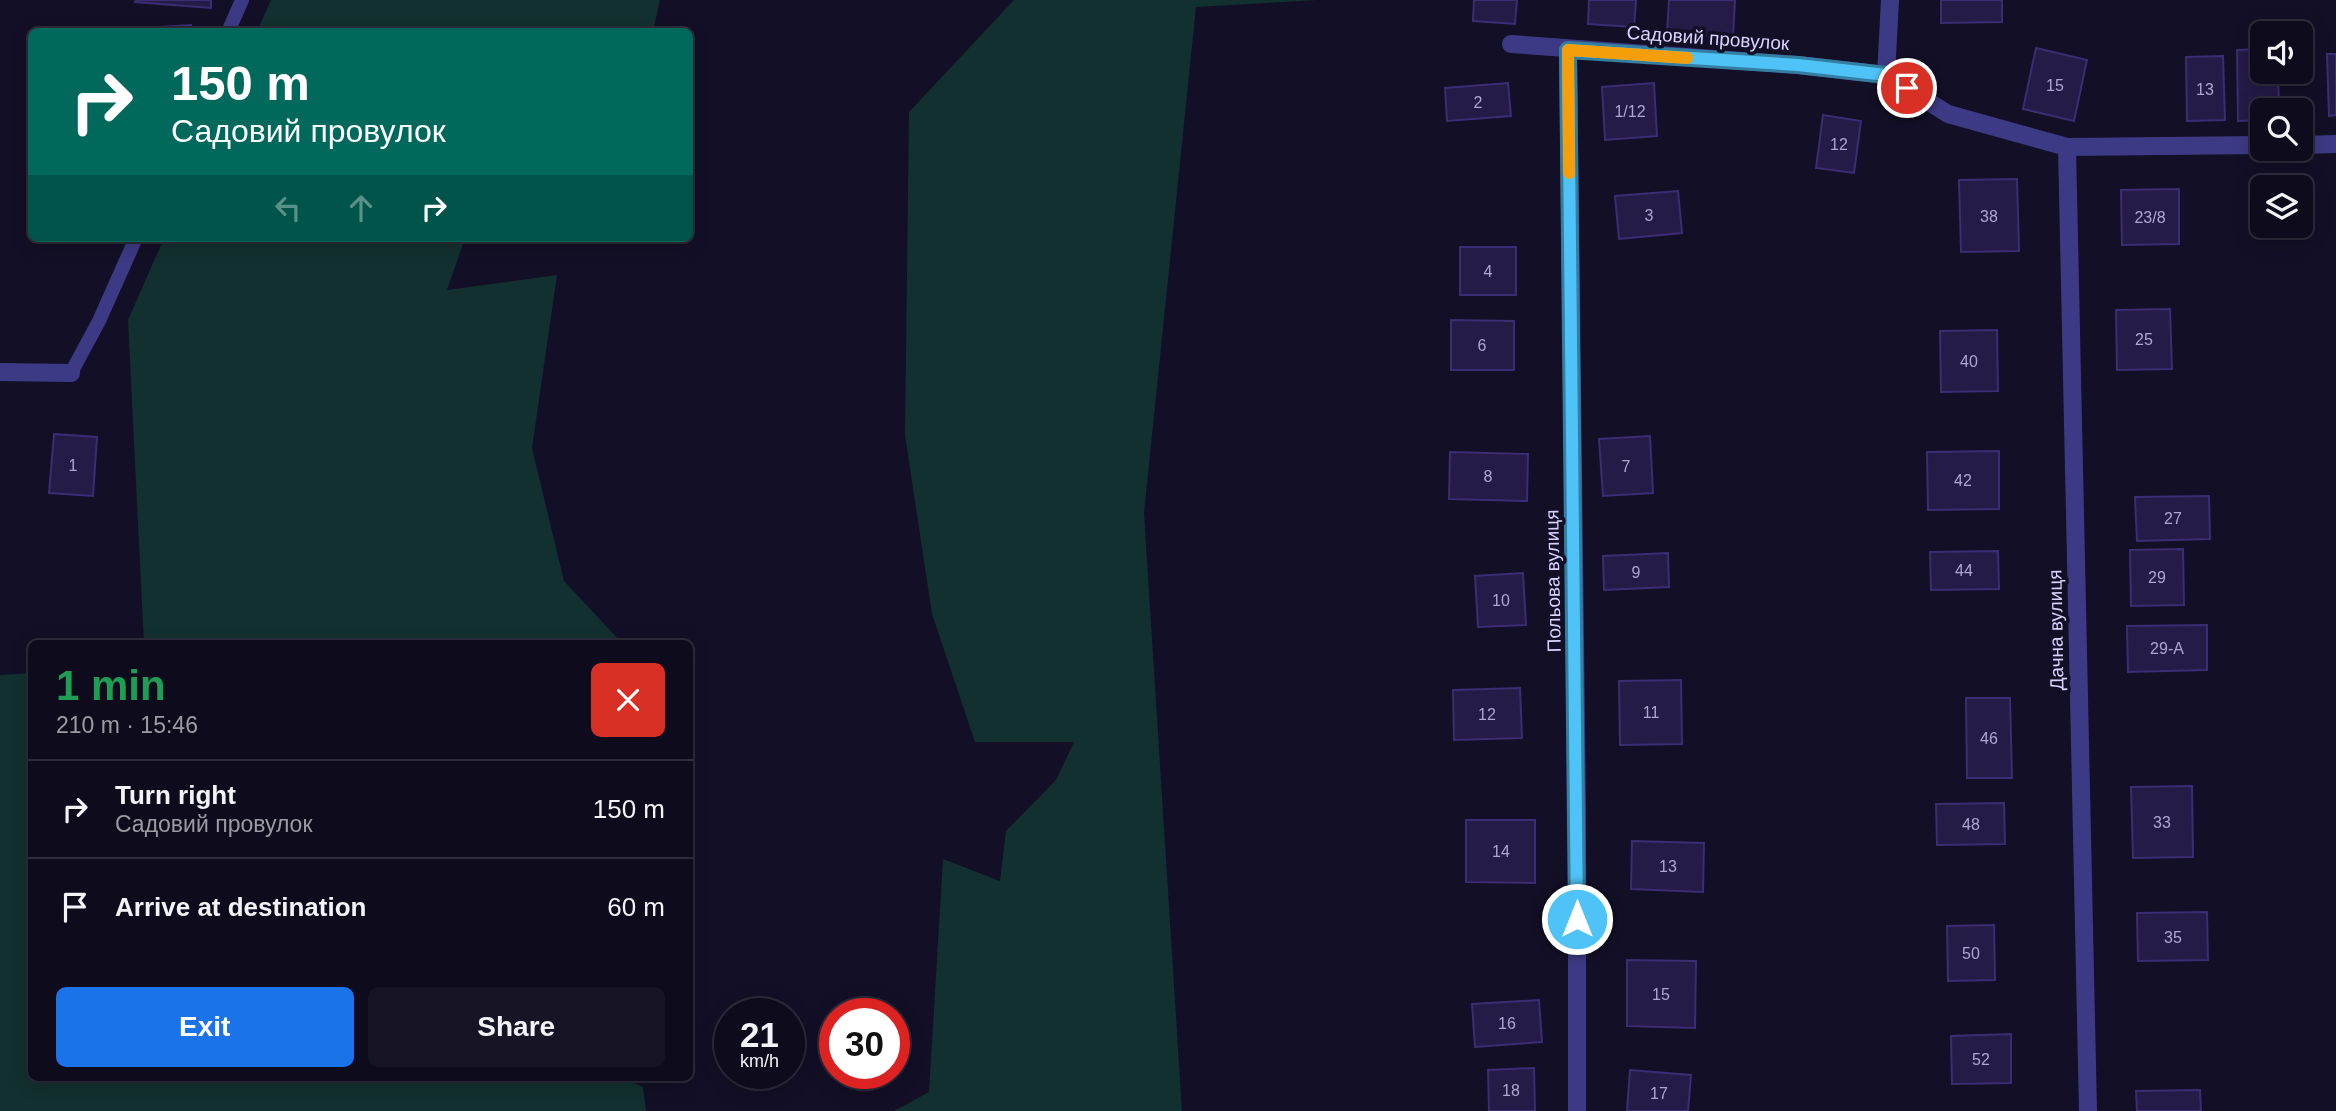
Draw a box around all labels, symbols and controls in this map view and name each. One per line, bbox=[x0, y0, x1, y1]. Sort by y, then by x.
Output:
map controls bbox=[2250, 21, 2313, 238]
button: sound bbox=[2250, 21, 2313, 84]
street label: Садовий провулок bbox=[1626, 22, 1791, 54]
icon: right bbox=[56, 56, 147, 147]
text: 150 m bbox=[171, 56, 310, 110]
pin bbox=[1877, 58, 1937, 118]
icon: arrive bbox=[1888, 69, 1926, 107]
house number: 15 bbox=[2046, 77, 2064, 94]
house number: 13 bbox=[2196, 81, 2214, 98]
house number: 2 bbox=[1474, 94, 1483, 111]
button: search bbox=[2250, 98, 2313, 161]
house number: 1/12 bbox=[1614, 103, 1646, 120]
text: Садовий провулок bbox=[171, 113, 446, 149]
house number: 12 bbox=[1830, 136, 1848, 153]
button: layers bbox=[2250, 175, 2313, 238]
icon: left bbox=[269, 189, 307, 227]
icon: ahead bbox=[342, 189, 380, 227]
icon: right bbox=[415, 189, 453, 227]
house number: 3 bbox=[1645, 207, 1654, 224]
house number: 38 bbox=[1980, 208, 1998, 225]
house number: 23/8 bbox=[2134, 209, 2166, 226]
house number: 4 bbox=[1484, 263, 1493, 280]
house number: 25 bbox=[2135, 331, 2153, 348]
house number: 6 bbox=[1478, 337, 1487, 354]
house number: 40 bbox=[1960, 353, 1978, 370]
house number: 1 bbox=[69, 457, 78, 474]
house number: 7 bbox=[1622, 458, 1631, 475]
house number: 8 bbox=[1484, 468, 1493, 485]
house number: 42 bbox=[1954, 472, 1972, 489]
street label: Польова вулиця bbox=[1541, 509, 1565, 653]
house number: 27 bbox=[2164, 510, 2182, 527]
house number: 44 bbox=[1955, 562, 1973, 579]
house number: 9 bbox=[1632, 564, 1641, 581]
street label: Дачна вулиця bbox=[2044, 569, 2068, 691]
house number: 29 bbox=[2148, 569, 2166, 586]
house number: 10 bbox=[1492, 592, 1510, 609]
house number: 29-А bbox=[2150, 640, 2184, 657]
text: 1 min bbox=[56, 662, 166, 709]
button: close bbox=[591, 663, 665, 737]
house number: 11 bbox=[1643, 704, 1659, 721]
house number: 12 bbox=[1478, 706, 1496, 723]
text: 210 m · 15:46 bbox=[56, 712, 198, 738]
house number: 46 bbox=[1980, 730, 1998, 747]
text: Turn right bbox=[115, 780, 236, 810]
icon: right bbox=[56, 790, 94, 828]
text: 150 m bbox=[593, 794, 665, 824]
text: Садовий провулок bbox=[115, 811, 312, 837]
house number: 33 bbox=[2153, 814, 2171, 831]
house number: 48 bbox=[1962, 816, 1980, 833]
house number: 14 bbox=[1492, 843, 1510, 860]
house number: 13 bbox=[1659, 858, 1677, 875]
position arrow bbox=[1540, 882, 1614, 956]
icon: arrive bbox=[56, 888, 94, 926]
text: Arrive at destination bbox=[115, 892, 366, 922]
text: 60 m bbox=[607, 892, 665, 922]
house number: 35 bbox=[2164, 929, 2182, 946]
house number: 50 bbox=[1962, 945, 1980, 962]
house number: 15 bbox=[1652, 986, 1670, 1003]
button: Exit bbox=[56, 987, 354, 1067]
button: Share bbox=[368, 987, 665, 1067]
speed limit sign: 30 bbox=[819, 998, 910, 1089]
text: 21 bbox=[740, 1015, 779, 1054]
house number: 16 bbox=[1498, 1015, 1516, 1032]
text: km/h bbox=[740, 1051, 779, 1071]
house number: 52 bbox=[1972, 1051, 1990, 1068]
house number: 18 bbox=[1502, 1082, 1520, 1099]
house number: 17 bbox=[1650, 1085, 1668, 1102]

